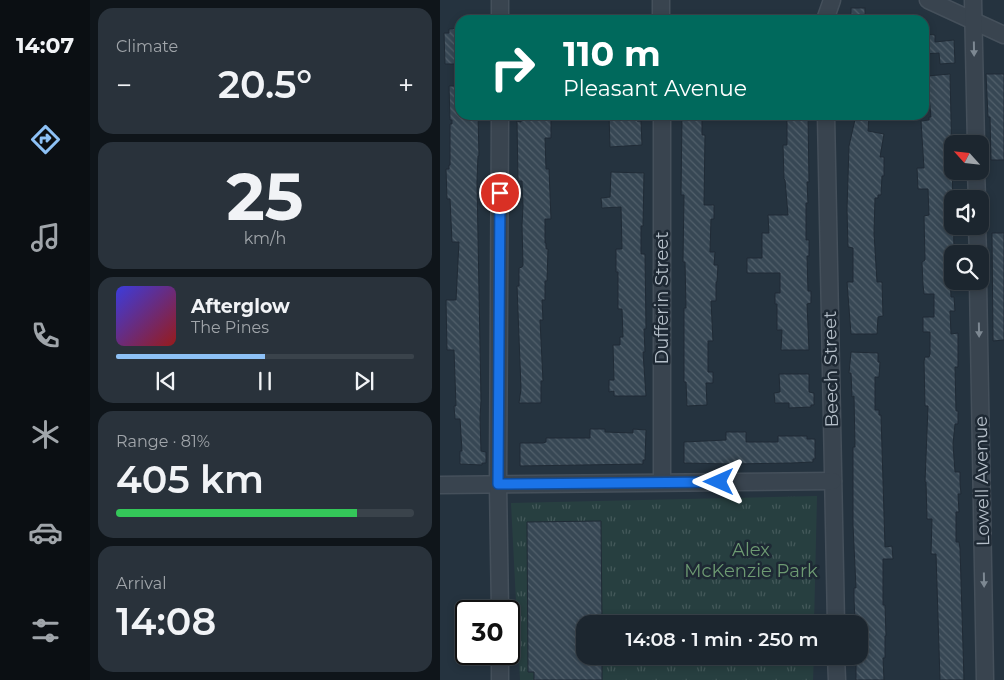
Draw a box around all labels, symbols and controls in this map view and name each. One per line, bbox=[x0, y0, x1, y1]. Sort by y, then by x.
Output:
text: 14:07 bbox=[16, 32, 74, 59]
text: 110 m bbox=[563, 32, 661, 75]
icon: right bbox=[480, 35, 545, 100]
text: Climate bbox=[116, 37, 178, 56]
one-way arrow bbox=[970, 41, 978, 57]
text: 20.5° bbox=[218, 61, 312, 108]
text: − bbox=[116, 68, 132, 102]
text: + bbox=[398, 68, 414, 102]
text: Pleasant Avenue bbox=[563, 75, 747, 102]
icon: directions bbox=[28, 122, 63, 157]
north arrow bbox=[944, 135, 989, 180]
map controls bbox=[944, 135, 989, 290]
text: 25 bbox=[226, 157, 304, 236]
pin bbox=[479, 172, 521, 214]
icon: arrive bbox=[486, 179, 514, 207]
button: sound bbox=[944, 190, 989, 235]
icon: music bbox=[28, 220, 63, 255]
text: km/h bbox=[244, 229, 286, 248]
street label: Dufferin Street bbox=[651, 231, 673, 365]
button: search bbox=[944, 245, 989, 290]
text: Afterglow bbox=[191, 295, 290, 318]
street label: Beech Street bbox=[819, 311, 843, 427]
icon: phone bbox=[28, 318, 63, 353]
text: The Pines bbox=[191, 318, 269, 337]
one-way arrow bbox=[975, 322, 983, 338]
icon: previous bbox=[152, 367, 180, 395]
icon: pause bbox=[251, 367, 279, 395]
icon: next bbox=[350, 367, 378, 395]
street label: Lowell Avenue bbox=[970, 416, 994, 546]
icon: climate bbox=[28, 417, 63, 452]
text: Range · 81% bbox=[116, 432, 210, 451]
position arrow bbox=[692, 455, 744, 507]
text: 405 km bbox=[116, 456, 264, 503]
icon: car bbox=[28, 515, 63, 550]
park label: Alex McKenzie Park bbox=[684, 539, 818, 582]
one-way arrow bbox=[980, 572, 988, 588]
text: Arrival bbox=[116, 574, 166, 593]
text: 14:08 bbox=[116, 598, 216, 645]
speed limit sign: 30 bbox=[455, 600, 520, 665]
icon: filters bbox=[28, 613, 63, 648]
text: 14:08 · 1 min · 250 m bbox=[625, 628, 819, 651]

